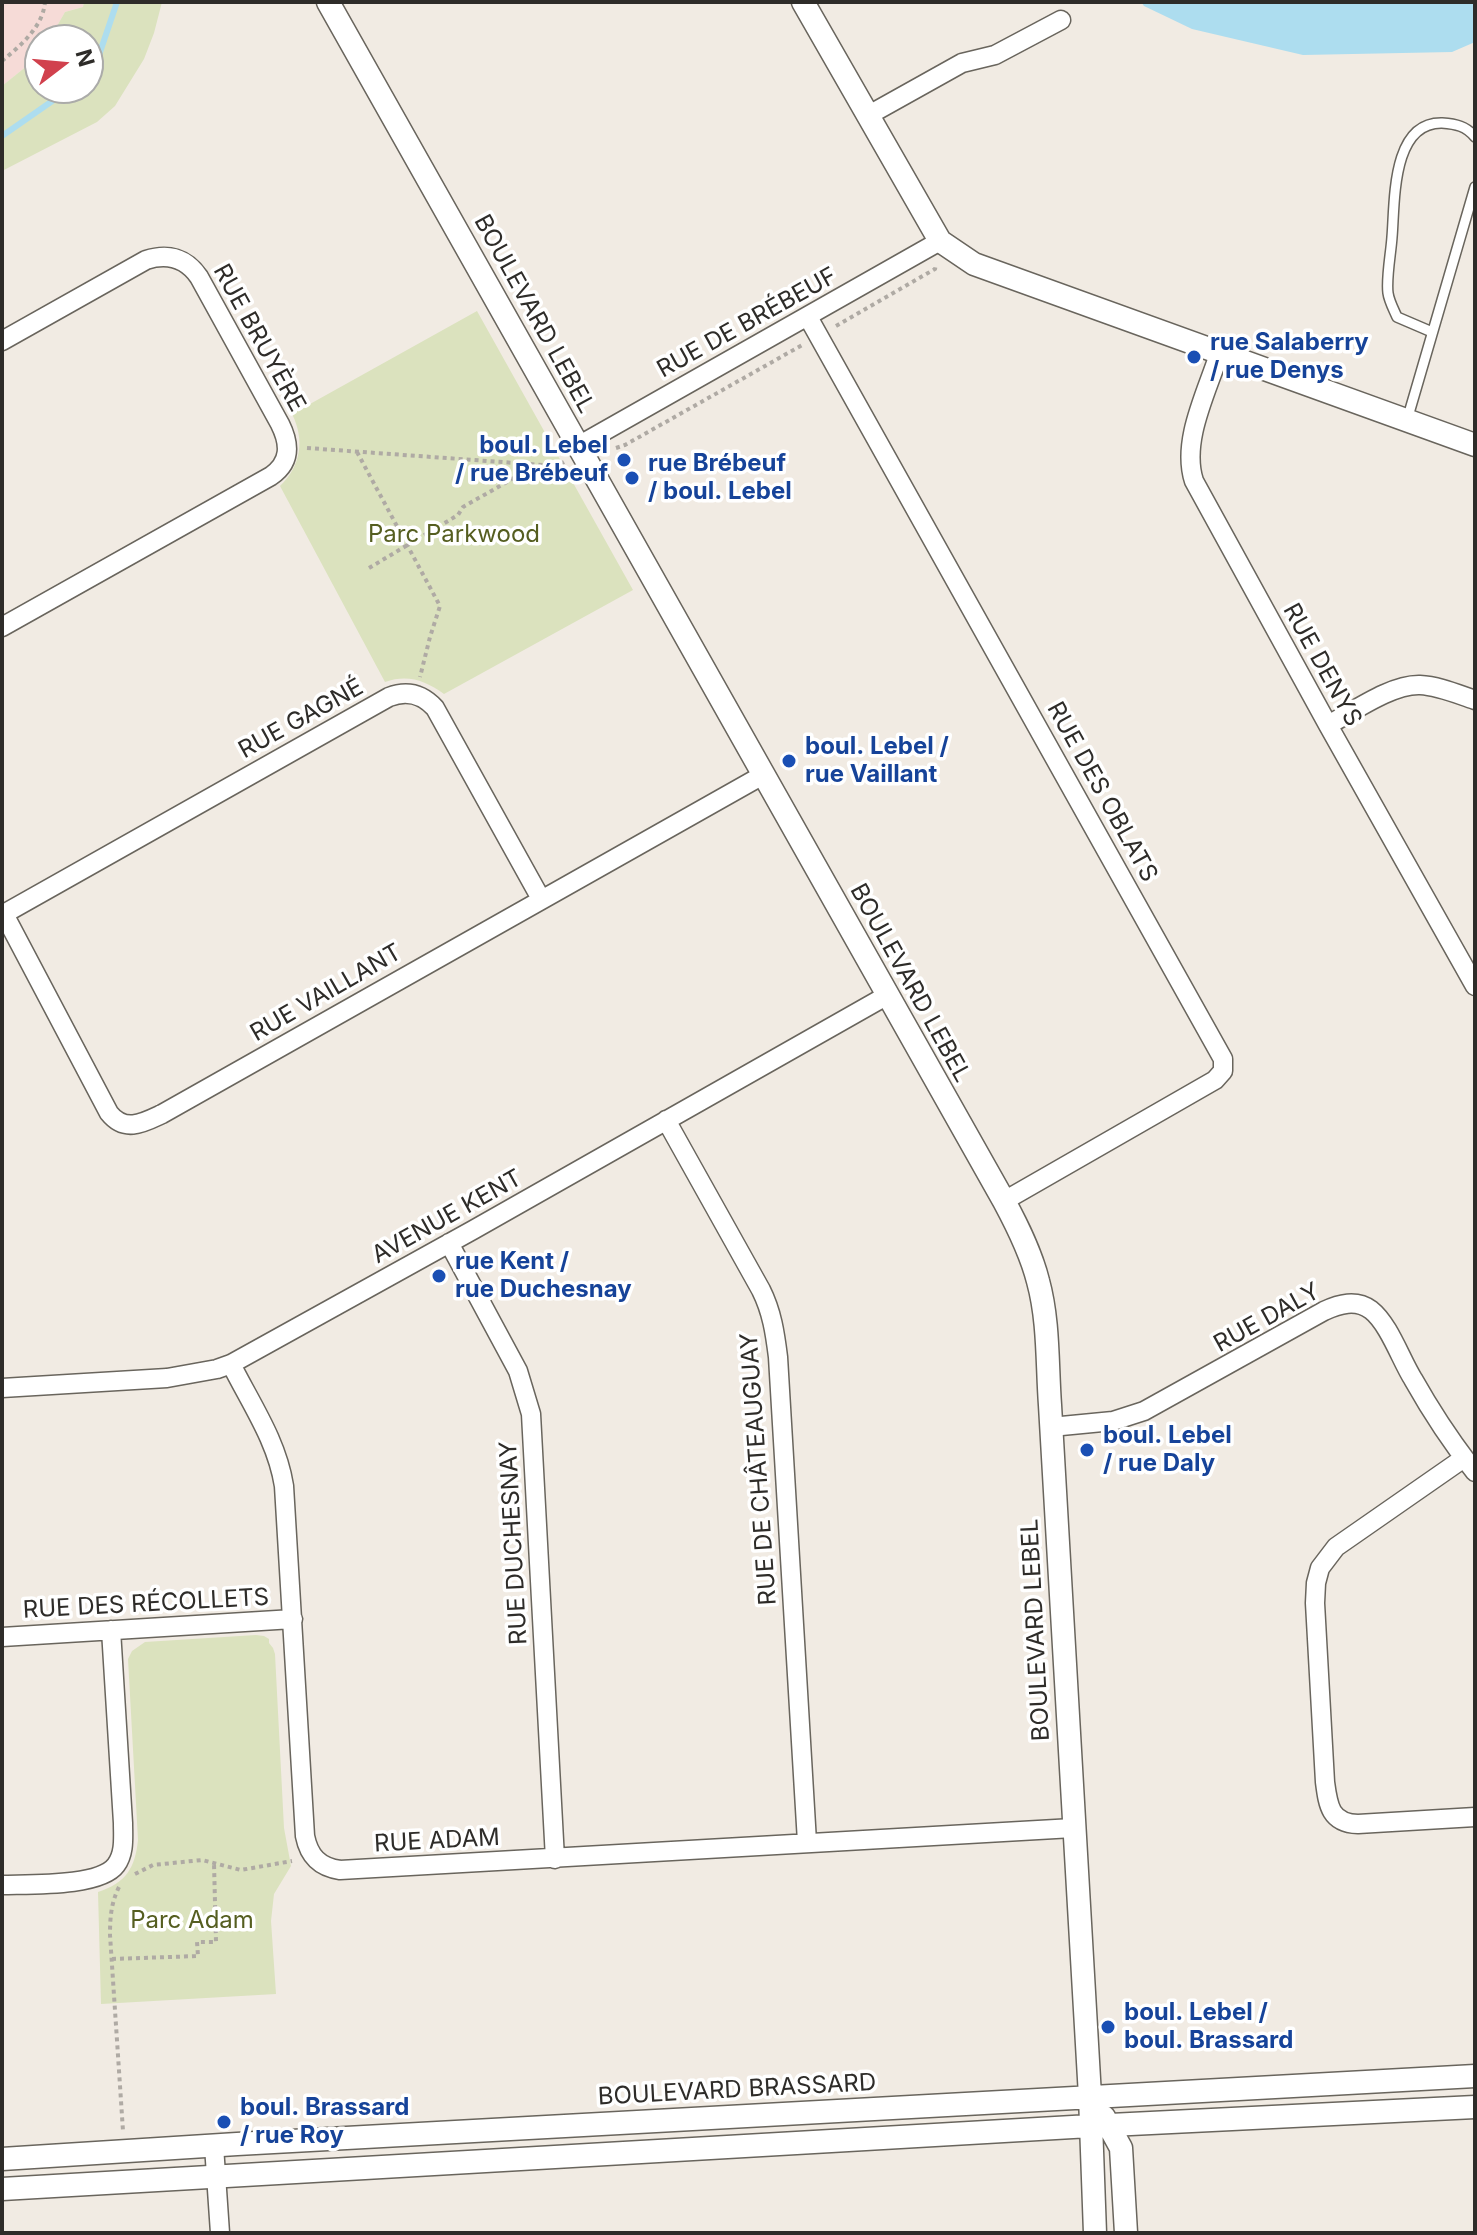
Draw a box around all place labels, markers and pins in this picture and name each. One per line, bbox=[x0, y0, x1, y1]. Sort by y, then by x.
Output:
place label: rue Salaberry / rue Denys bbox=[1210, 329, 1369, 385]
marker: rue Salaberry / rue Denys bbox=[1185, 348, 1203, 366]
place label: boul. Lebel / rue Brébeuf bbox=[455, 432, 608, 488]
place label: rue Brébeuf / boul. Lebel bbox=[648, 450, 792, 506]
marker: boul. Lebel / rue Brébeuf bbox=[615, 451, 633, 469]
marker: rue Brébeuf / boul. Lebel bbox=[623, 469, 641, 487]
place label: boul. Lebel / rue Vaillant bbox=[805, 733, 949, 789]
marker: boul. Lebel / rue Vaillant bbox=[780, 752, 798, 770]
place label: rue Kent / rue Duchesnay bbox=[455, 1248, 632, 1304]
marker: rue Kent / rue Duchesnay bbox=[430, 1267, 448, 1285]
place label: boul. Lebel / rue Daly bbox=[1103, 1422, 1232, 1478]
marker: boul. Lebel / rue Daly bbox=[1078, 1441, 1096, 1459]
place label: boul. Lebel / boul. Brassard bbox=[1124, 1999, 1293, 2055]
marker: boul. Lebel / boul. Brassard bbox=[1099, 2018, 1117, 2036]
place label: boul. Brassard / rue Roy bbox=[240, 2094, 409, 2150]
marker: boul. Brassard / rue Roy bbox=[215, 2113, 233, 2131]

